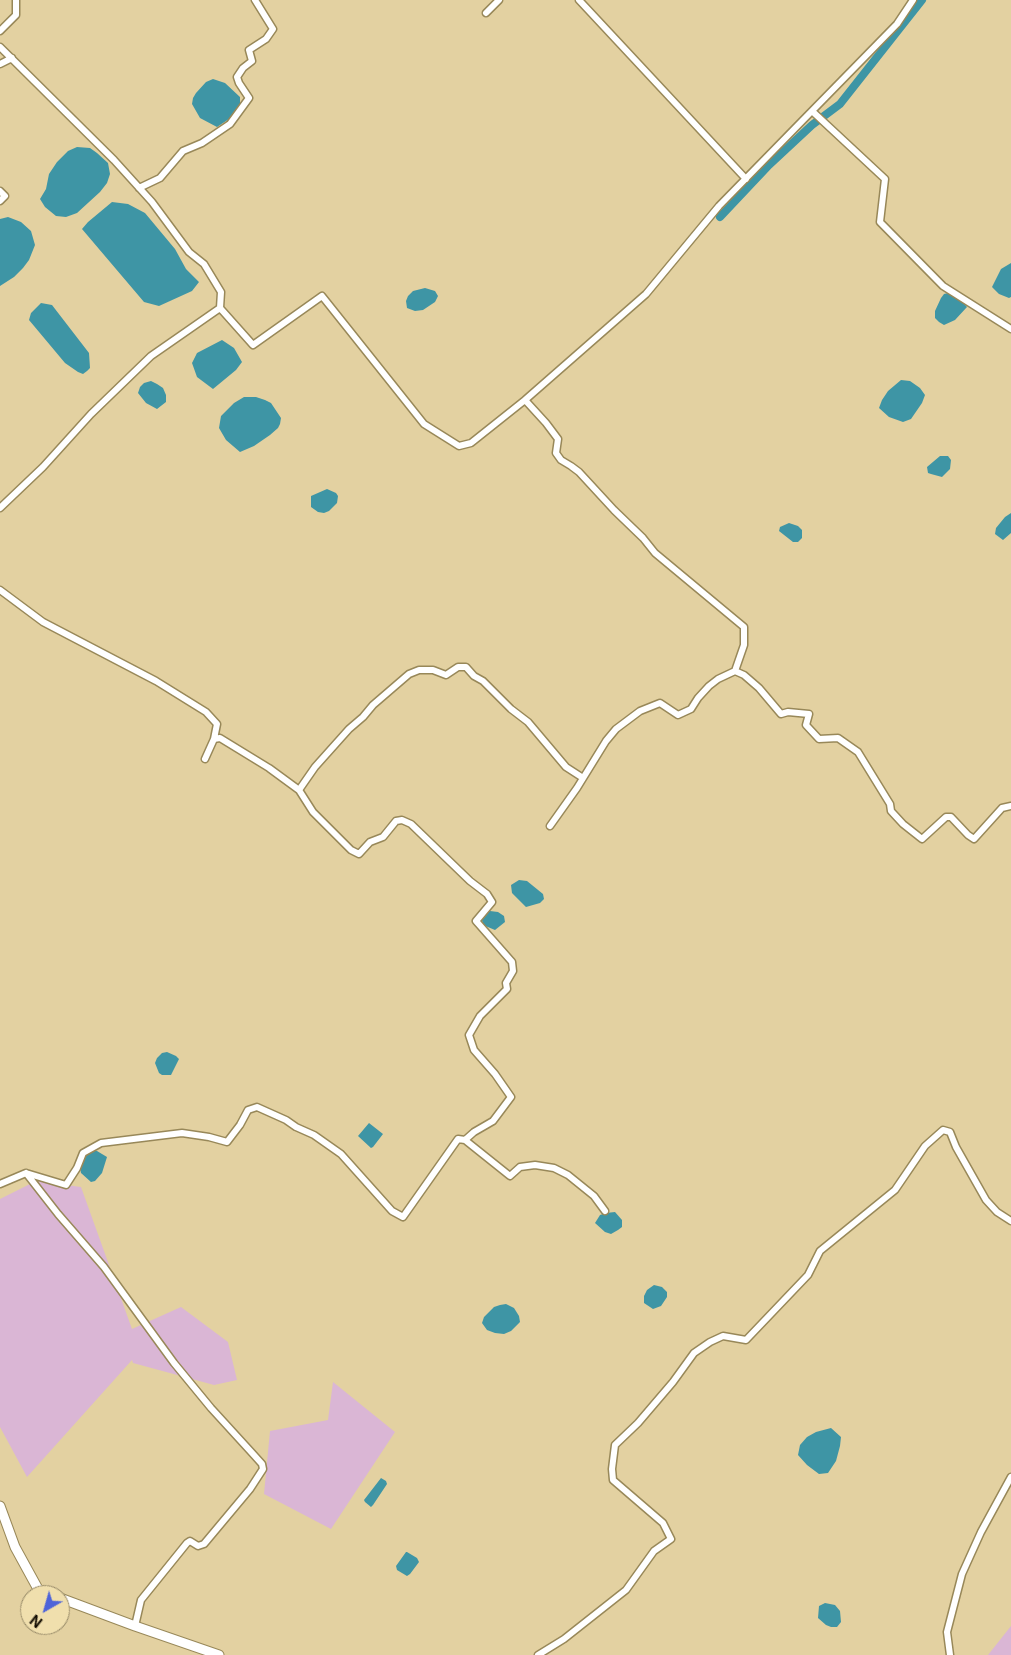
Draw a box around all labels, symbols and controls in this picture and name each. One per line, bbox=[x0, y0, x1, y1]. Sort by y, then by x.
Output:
north arrow bbox=[20, 1585, 70, 1635]
text: N bbox=[27, 1611, 46, 1631]

